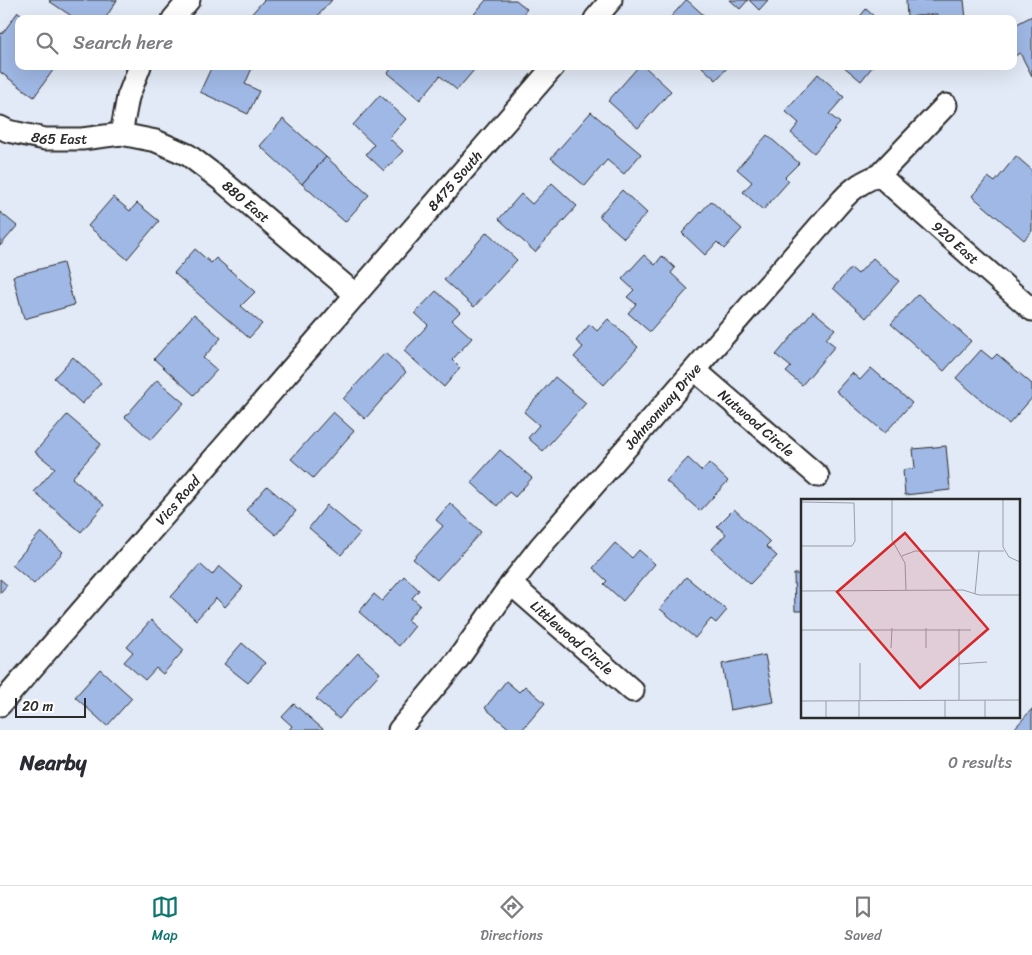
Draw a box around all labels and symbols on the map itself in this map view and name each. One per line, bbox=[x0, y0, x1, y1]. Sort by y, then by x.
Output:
street label: 865 East bbox=[29, 124, 89, 152]
street label: 8475 South bbox=[421, 145, 489, 217]
street label: 880 East bbox=[216, 174, 275, 230]
street label: 920 East bbox=[926, 215, 985, 271]
street label: Johnsonway Drive bbox=[617, 357, 708, 456]
street label: Nutwood Circle bbox=[712, 383, 800, 464]
street label: Vics Road bbox=[149, 469, 208, 531]
inset map bbox=[801, 499, 1020, 718]
street label: Littlewood Circle bbox=[524, 594, 619, 682]
scale bar bbox=[15, 695, 86, 718]

